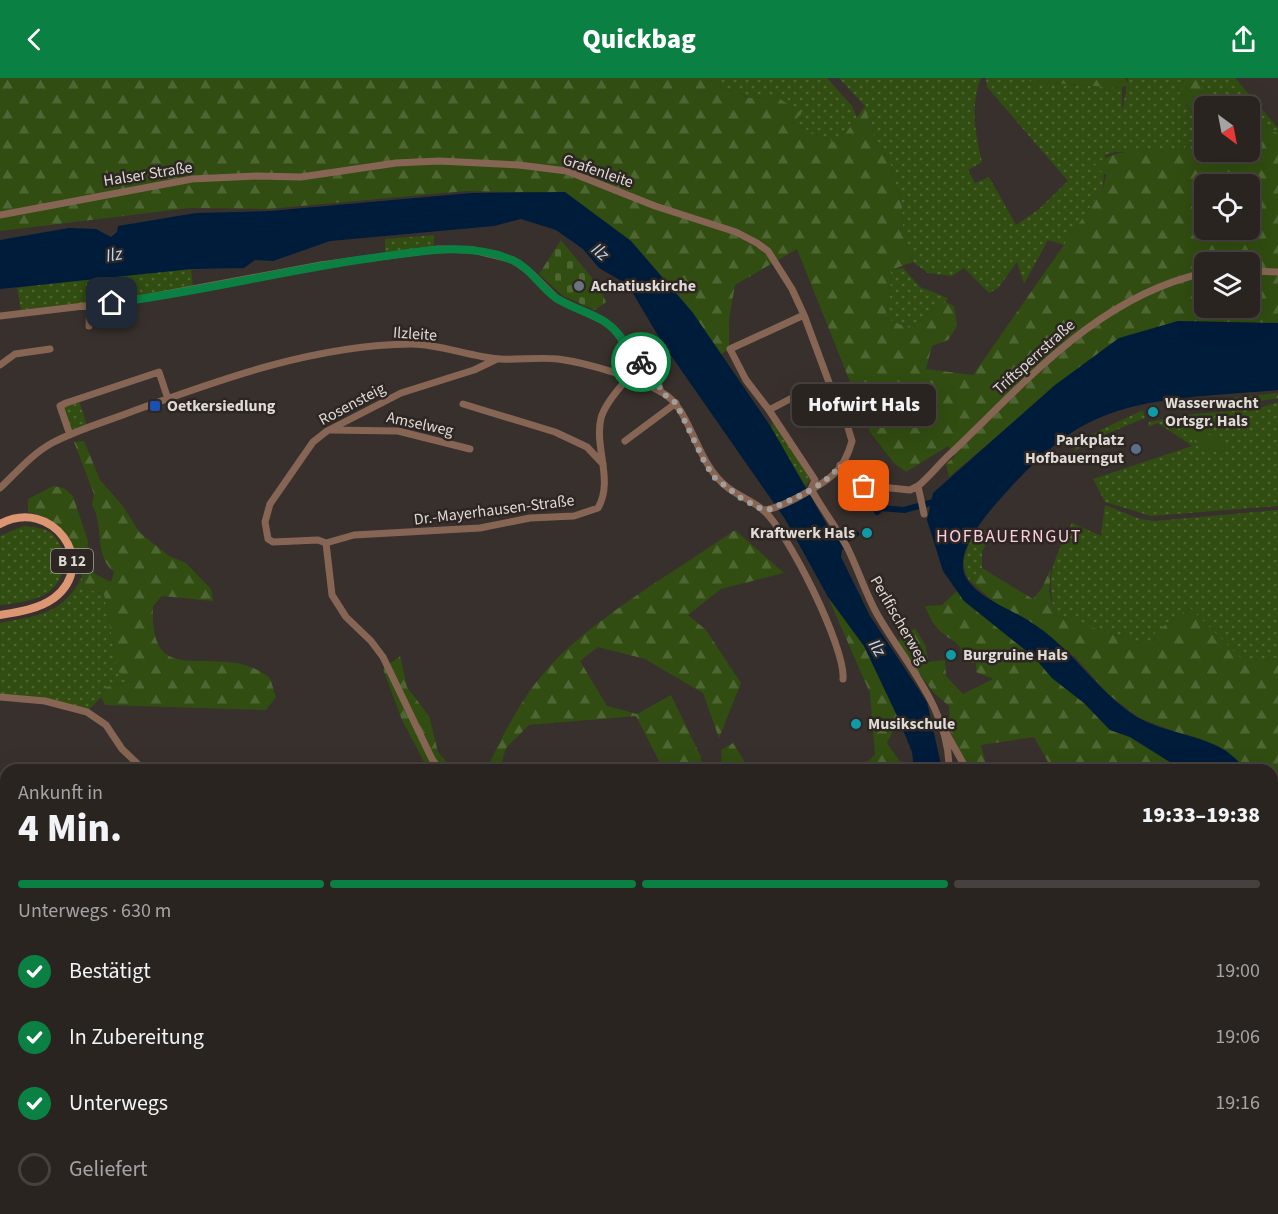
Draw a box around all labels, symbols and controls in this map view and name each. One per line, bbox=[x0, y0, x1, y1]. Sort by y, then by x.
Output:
text: Quickbag bbox=[582, 20, 696, 59]
icon: back bbox=[18, 23, 51, 56]
icon: share bbox=[1227, 23, 1260, 56]
north arrow bbox=[1194, 96, 1260, 162]
map controls bbox=[1194, 96, 1260, 318]
street label: Grafenleite bbox=[560, 149, 636, 193]
street label: Halser Straße bbox=[102, 156, 194, 192]
button: locate bbox=[1194, 174, 1260, 240]
water label: Ilz bbox=[586, 237, 615, 267]
water label: Ilz bbox=[104, 241, 125, 269]
button: layers bbox=[1194, 252, 1260, 318]
place label: Achatiuskirche bbox=[590, 275, 696, 297]
pin bbox=[86, 277, 137, 328]
marker: Achatiuskirche bbox=[572, 279, 586, 293]
icon: home bbox=[95, 286, 128, 319]
street label: Triftsperrstraße bbox=[988, 314, 1080, 400]
street label: Ilzleite bbox=[392, 321, 438, 347]
courier bbox=[611, 332, 671, 392]
icon: bike bbox=[625, 346, 658, 379]
street label: Rosensteig bbox=[315, 377, 389, 431]
callout: Hofwirt Hals bbox=[792, 384, 936, 426]
text: Hofwirt Hals bbox=[808, 391, 920, 419]
place label: Wasserwacht Ortsgr. Hals bbox=[1165, 392, 1259, 432]
place label: Oetkersiedlung bbox=[167, 395, 276, 417]
marker: Oetkersiedlung bbox=[148, 399, 162, 413]
marker: Wasserwacht Ortsgr. Hals bbox=[1146, 405, 1160, 419]
street label: Amselweg bbox=[384, 406, 456, 442]
place label: Parkplatz Hofbauerngut bbox=[1025, 429, 1124, 469]
marker: Parkplatz Hofbauerngut bbox=[1129, 442, 1143, 456]
pin bbox=[838, 460, 889, 511]
icon: bag bbox=[847, 469, 880, 502]
street label: Dr.-Mayerhausen-Straße bbox=[412, 489, 576, 531]
place label: Kraftwerk Hals bbox=[750, 522, 855, 544]
district label: HOFBAUERNGUT bbox=[936, 524, 1082, 549]
marker: Kraftwerk Hals bbox=[860, 526, 874, 540]
road number: B 12 bbox=[51, 549, 93, 573]
street label: Perlfischerweg bbox=[865, 572, 933, 668]
water label: Ilz bbox=[862, 634, 892, 662]
place label: Burgruine Hals bbox=[963, 644, 1068, 666]
marker: Burgruine Hals bbox=[944, 648, 958, 662]
place label: Musikschule bbox=[868, 713, 955, 735]
marker: Musikschule bbox=[849, 717, 863, 731]
text: Ankunft in bbox=[18, 779, 103, 807]
text: 19:33–19:38 bbox=[1142, 799, 1260, 831]
text: 4 Min. bbox=[18, 801, 122, 857]
text: Unterwegs · 630 m bbox=[18, 897, 171, 925]
icon: check bbox=[18, 955, 51, 988]
text: Bestätigt bbox=[69, 955, 151, 987]
text: 19:00 bbox=[1215, 957, 1260, 985]
icon: check bbox=[18, 1021, 51, 1054]
text: In Zubereitung bbox=[69, 1021, 204, 1053]
text: 19:06 bbox=[1215, 1023, 1260, 1051]
icon: check bbox=[18, 1087, 51, 1120]
text: Unterwegs bbox=[69, 1087, 168, 1119]
text: 19:16 bbox=[1215, 1089, 1260, 1117]
text: Geliefert bbox=[69, 1153, 148, 1185]

